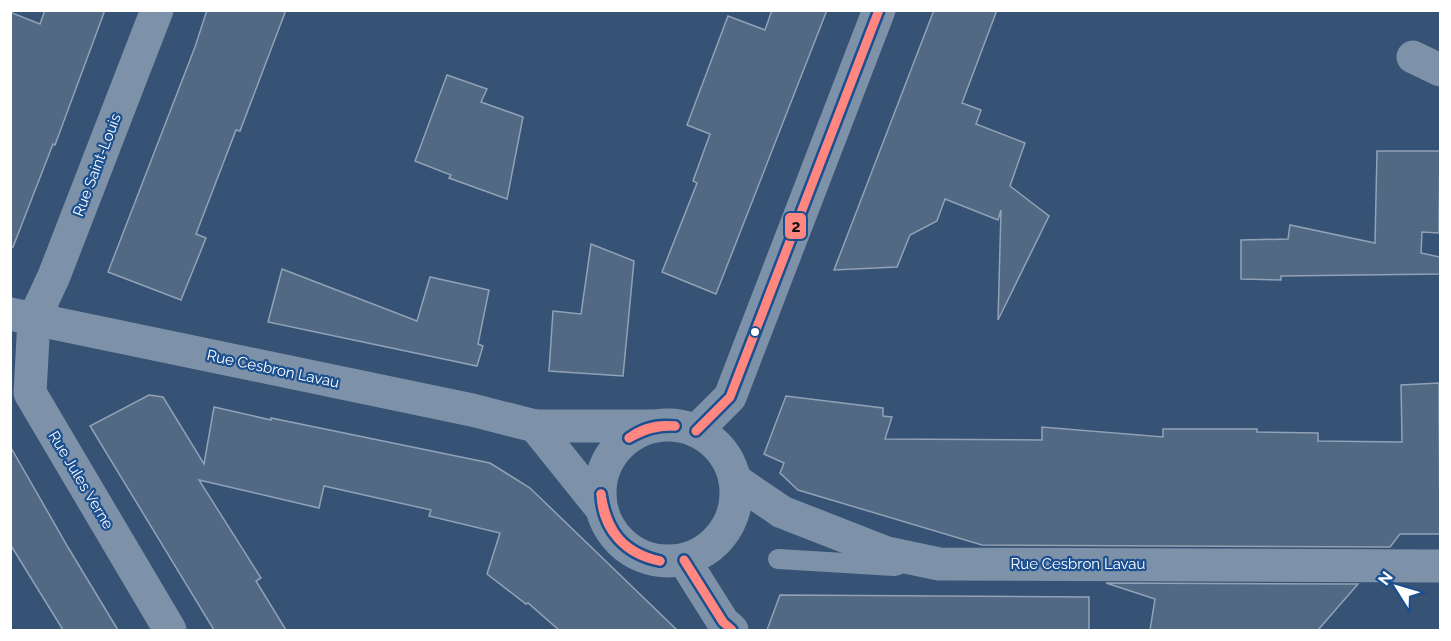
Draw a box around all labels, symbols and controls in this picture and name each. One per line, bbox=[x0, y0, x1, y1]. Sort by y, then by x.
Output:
street label: Rue Saint-Louis bbox=[69, 111, 125, 219]
line badge: 2 bbox=[784, 212, 807, 240]
text: 2 bbox=[791, 217, 801, 236]
unlabelled marker bbox=[749, 326, 761, 338]
street label: Rue Cesbron Lavau bbox=[205, 346, 341, 392]
street label: Rue Jules Verne bbox=[45, 428, 117, 532]
street label: Rue Cesbron Lavau bbox=[1011, 555, 1146, 573]
north arrow bbox=[1367, 557, 1427, 617]
text: N bbox=[1374, 568, 1397, 589]

